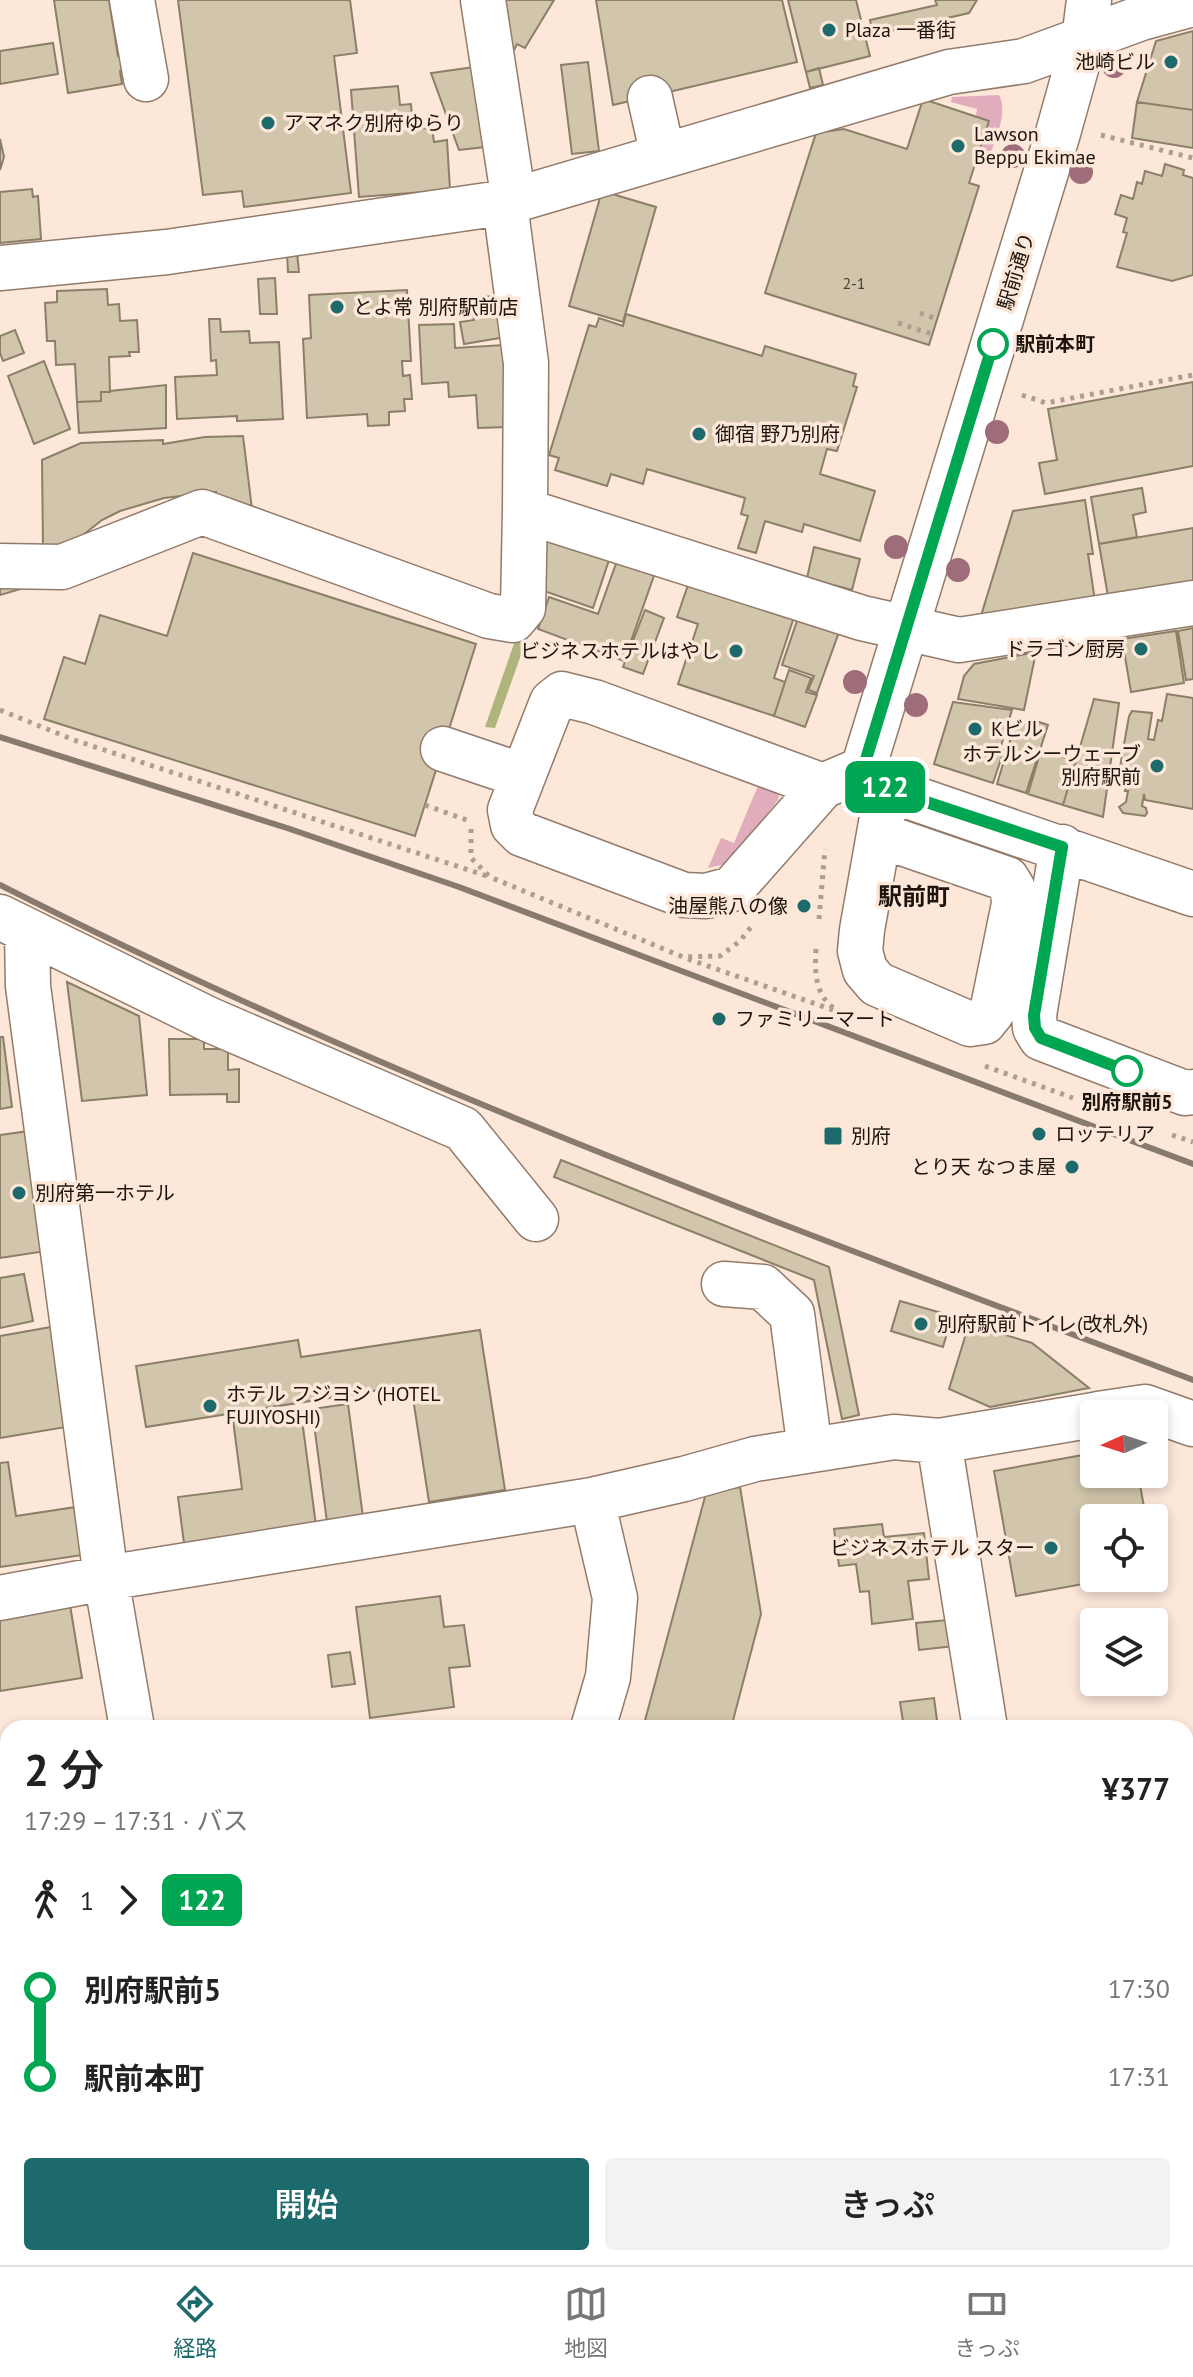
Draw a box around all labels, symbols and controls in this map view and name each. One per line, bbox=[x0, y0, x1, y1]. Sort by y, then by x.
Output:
place label: Plaza 一番街 bbox=[845, 17, 956, 43]
marker: Plaza 一番街 bbox=[820, 21, 838, 39]
place label: 池崎ビル bbox=[1075, 49, 1155, 75]
marker: 池崎ビル bbox=[1162, 53, 1180, 71]
place label: アマネク別府ゆらり bbox=[284, 110, 464, 136]
marker: アマネク別府ゆらり bbox=[259, 114, 277, 132]
place label: Lawson Beppu Ekimae bbox=[974, 121, 1096, 170]
marker: Lawson Beppu Ekimae bbox=[949, 137, 967, 155]
street label: 駅前通り bbox=[992, 229, 1040, 313]
house number: 2-1 bbox=[842, 273, 866, 293]
place label: とよ常 別府駅前店 bbox=[353, 294, 518, 320]
marker: とよ常 別府駅前店 bbox=[328, 298, 346, 316]
marker: 駅前本町 bbox=[978, 329, 1008, 359]
place label: 駅前本町 bbox=[1015, 331, 1095, 357]
place label: 御宿 野乃別府 bbox=[715, 421, 840, 447]
marker: 御宿 野乃別府 bbox=[690, 425, 708, 443]
place label: ドラゴン厨房 bbox=[1005, 636, 1125, 662]
place label: ビジネスホテルはやし bbox=[520, 638, 720, 664]
marker: ドラゴン厨房 bbox=[1132, 640, 1150, 658]
marker: ビジネスホテルはやし bbox=[727, 642, 745, 660]
place label: Kビル bbox=[991, 716, 1043, 742]
marker: Kビル bbox=[966, 720, 984, 738]
place label: ホテルシーウェーブ 別府駅前 bbox=[962, 741, 1141, 790]
marker: ホテルシーウェーブ 別府駅前 bbox=[1148, 757, 1166, 775]
line badge: 122 bbox=[839, 761, 931, 813]
text: 122 bbox=[861, 768, 909, 805]
district label: 駅前町 bbox=[878, 881, 950, 912]
place label: 油屋熊八の像 bbox=[668, 893, 788, 919]
marker: 油屋熊八の像 bbox=[795, 897, 813, 915]
place label: ファミリーマート bbox=[735, 1006, 895, 1032]
marker: ファミリーマート bbox=[710, 1010, 728, 1028]
marker: 別府駅前5 bbox=[1112, 1056, 1142, 1086]
place label: 別府駅前5 bbox=[1081, 1089, 1173, 1115]
place label: ロッテリア bbox=[1055, 1121, 1155, 1147]
place label: 別府 bbox=[851, 1123, 891, 1149]
marker: 別府 bbox=[822, 1125, 844, 1147]
marker: ロッテリア bbox=[1030, 1125, 1048, 1143]
place label: とり天 なつま屋 bbox=[911, 1154, 1056, 1180]
marker: とり天 なつま屋 bbox=[1063, 1158, 1081, 1176]
place label: 別府第一ホテル bbox=[35, 1180, 175, 1206]
marker: 別府第一ホテル bbox=[10, 1184, 28, 1202]
place label: 別府駅前トイレ(改札外) bbox=[937, 1311, 1148, 1337]
marker: 別府駅前トイレ(改札外) bbox=[912, 1315, 930, 1333]
place label: ホテル フジヨシ (HOTEL FUJIYOSHI) bbox=[226, 1381, 441, 1430]
marker: ホテル フジヨシ (HOTEL FUJIYOSHI) bbox=[201, 1397, 219, 1415]
north arrow bbox=[1080, 1400, 1168, 1488]
map controls bbox=[1080, 1400, 1168, 1696]
button: locate bbox=[1080, 1504, 1168, 1592]
place label: ビジネスホテル スター bbox=[830, 1535, 1035, 1561]
marker: ビジネスホテル スター bbox=[1042, 1539, 1060, 1557]
button: layers bbox=[1080, 1608, 1168, 1696]
text: 2 分 bbox=[24, 1741, 104, 1798]
text: ¥377 bbox=[1102, 1769, 1170, 1808]
text: 17:29 – 17:31 · バス bbox=[24, 1804, 248, 1837]
icon: walk bbox=[24, 1878, 68, 1922]
icon: forward bbox=[106, 1878, 150, 1922]
text: 122 bbox=[178, 1881, 226, 1918]
text: 1 bbox=[80, 1884, 94, 1917]
text: 別府駅前5 bbox=[84, 1970, 221, 2009]
text: 17:30 bbox=[1108, 1972, 1170, 2005]
text: 駅前本町 bbox=[84, 2058, 204, 2097]
text: 17:31 bbox=[1108, 2060, 1170, 2093]
button: 開始 bbox=[24, 2158, 589, 2250]
button: きっぷ bbox=[605, 2158, 1170, 2250]
tab: 経路 bbox=[173, 2282, 217, 2362]
tab: 地図 bbox=[564, 2282, 608, 2362]
tab: きっぷ bbox=[955, 2282, 1020, 2362]

